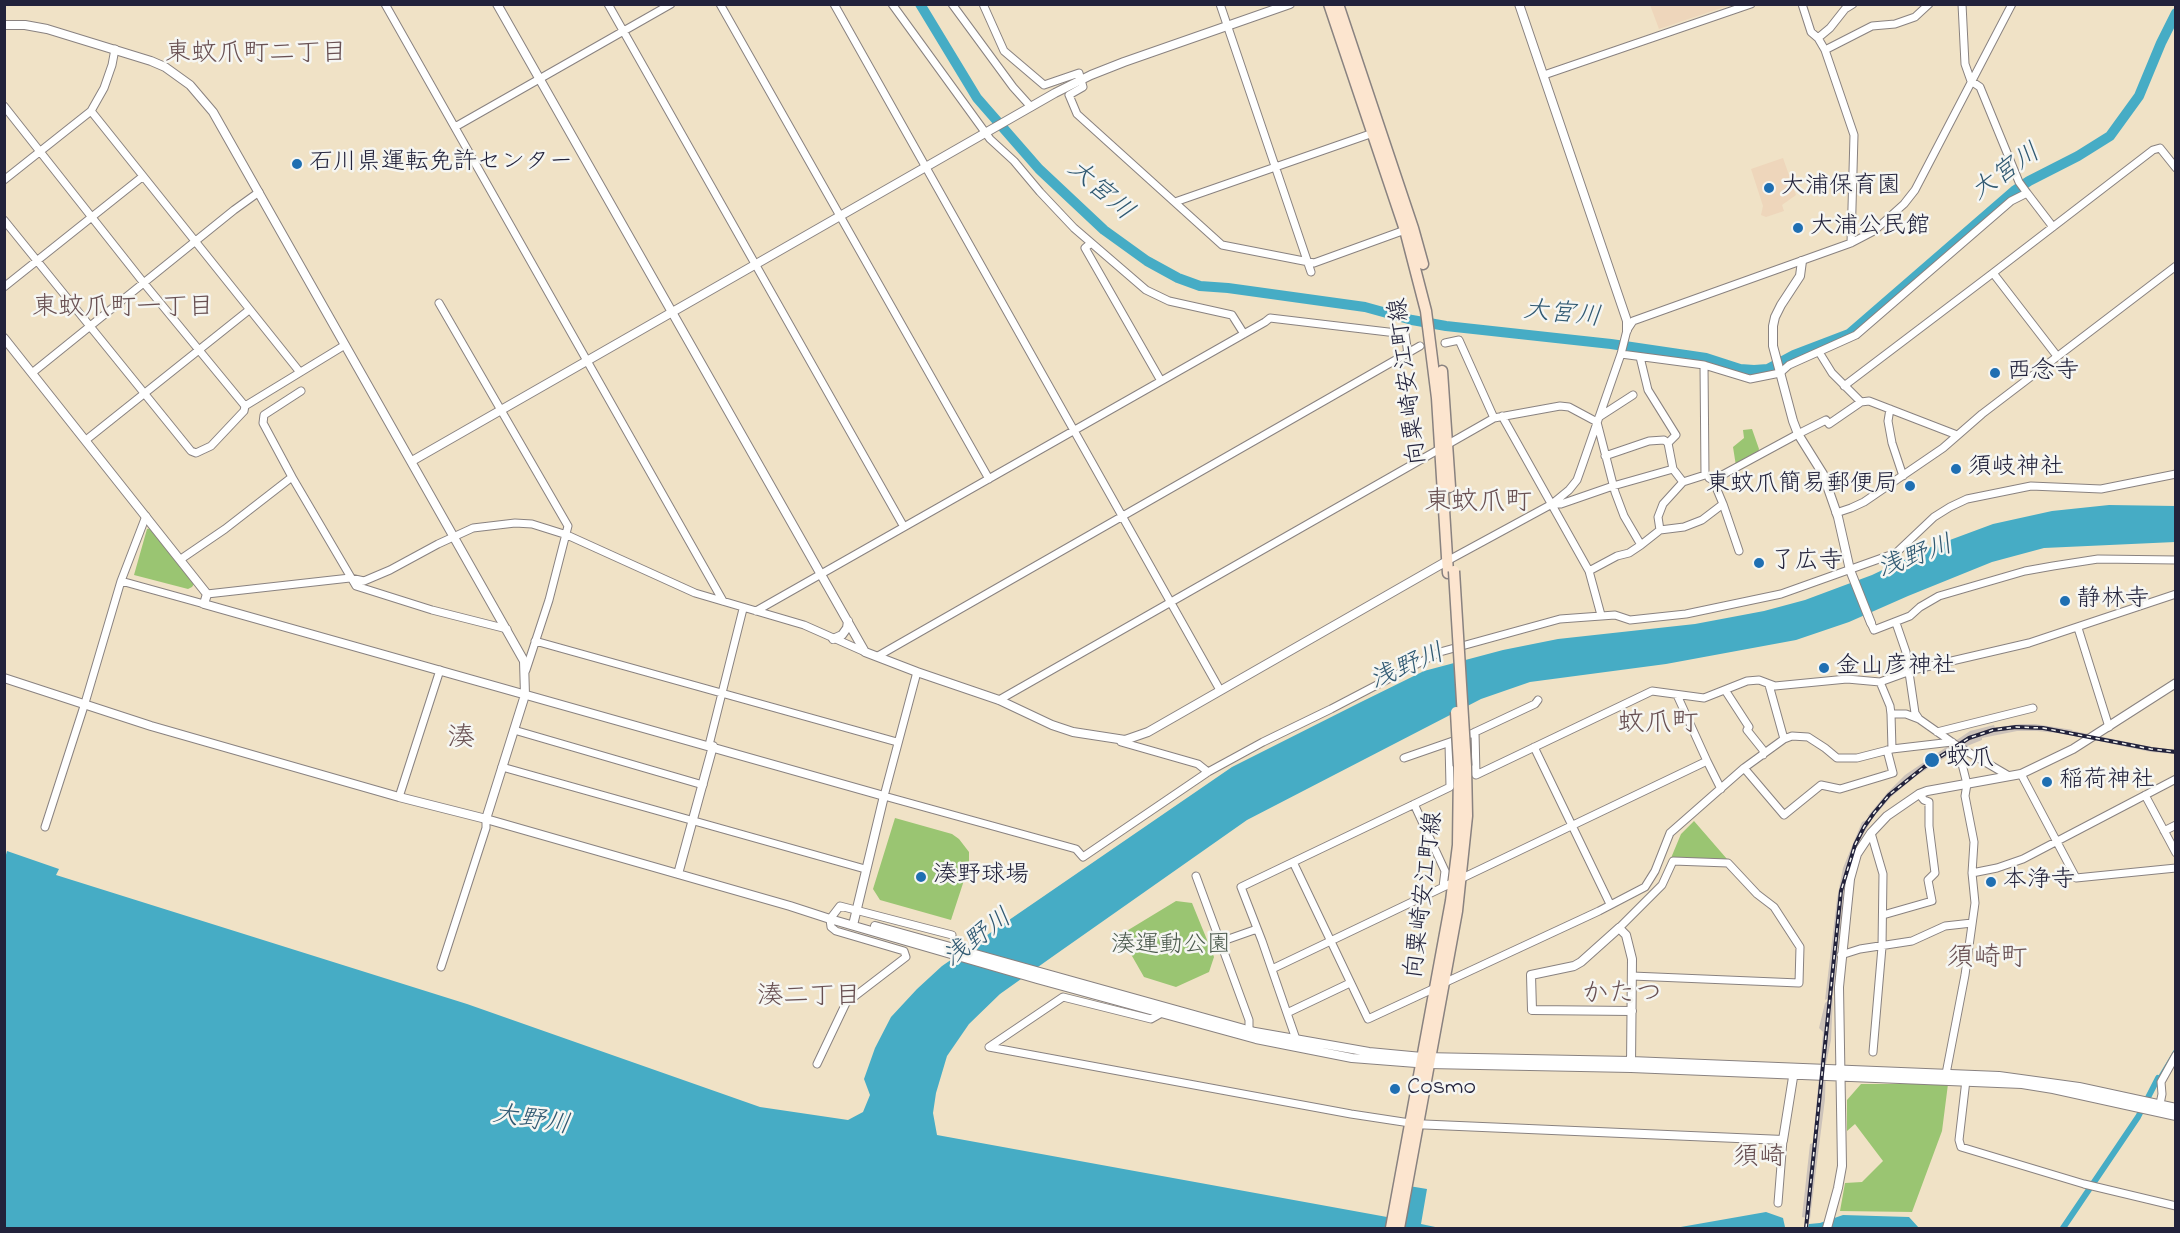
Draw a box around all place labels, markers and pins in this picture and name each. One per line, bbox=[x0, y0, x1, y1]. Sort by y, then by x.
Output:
place label: 石川県運転免許センター bbox=[309, 150, 573, 178]
marker: 石川県運転免許センター bbox=[290, 157, 304, 171]
place label: 大浦保育園 bbox=[1781, 174, 1901, 202]
marker: 大浦保育園 bbox=[1762, 181, 1776, 195]
place label: 大浦公民館 bbox=[1810, 214, 1930, 242]
marker: 大浦公民館 bbox=[1791, 221, 1805, 235]
place label: 西念寺 bbox=[2007, 359, 2079, 387]
marker: 西念寺 bbox=[1988, 366, 2002, 380]
place label: 須岐神社 bbox=[1968, 455, 2064, 483]
marker: 須岐神社 bbox=[1949, 462, 1963, 476]
place label: 東蚊爪簡易郵便局 bbox=[1706, 472, 1898, 500]
marker: 東蚊爪簡易郵便局 bbox=[1903, 479, 1917, 493]
place label: 了広寺 bbox=[1771, 549, 1843, 577]
marker: 了広寺 bbox=[1752, 556, 1766, 570]
place label: 静林寺 bbox=[2077, 587, 2149, 615]
marker: 静林寺 bbox=[2058, 594, 2072, 608]
place label: 金山彦神社 bbox=[1836, 654, 1956, 682]
marker: 金山彦神社 bbox=[1817, 661, 1831, 675]
place label: 蚊爪 bbox=[1946, 746, 1994, 774]
marker: 蚊爪 bbox=[1923, 751, 1941, 769]
place label: 稲荷神社 bbox=[2059, 768, 2155, 796]
marker: 稲荷神社 bbox=[2040, 775, 2054, 789]
place label: 湊野球場 bbox=[933, 863, 1029, 891]
place label: 本浄寺 bbox=[2003, 868, 2075, 896]
marker: 湊野球場 bbox=[914, 870, 928, 884]
marker: 本浄寺 bbox=[1984, 875, 1998, 889]
place label: Cosmo bbox=[1407, 1075, 1476, 1103]
marker: Cosmo bbox=[1388, 1082, 1402, 1096]

